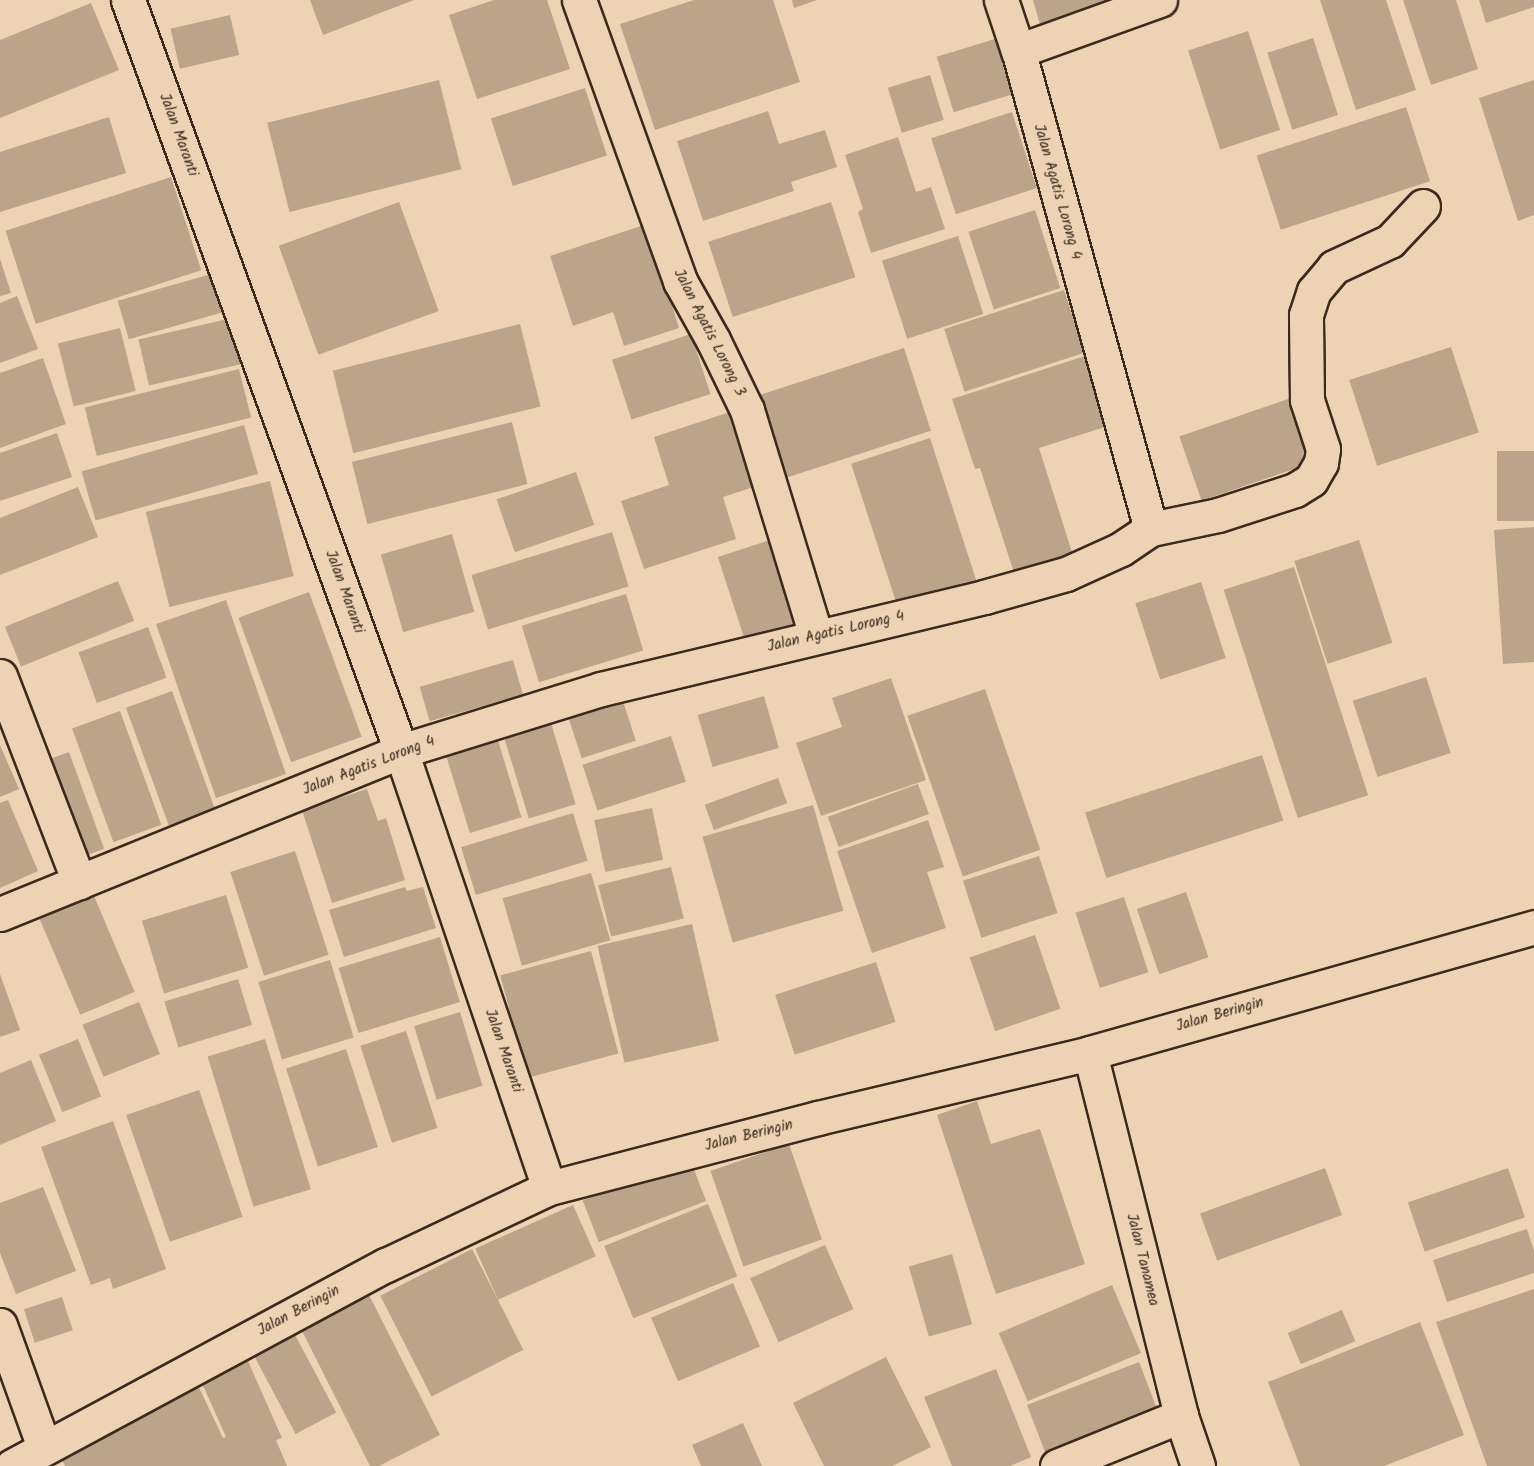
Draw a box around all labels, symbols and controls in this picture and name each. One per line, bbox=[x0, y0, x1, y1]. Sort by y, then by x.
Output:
street label: Jalan Maranti bbox=[155, 91, 201, 179]
street label: Jalan Agatis Lorong 4 bbox=[1029, 122, 1085, 262]
street label: Jalan Agatis Lorong 3 bbox=[669, 266, 749, 400]
street label: Jalan Maranti bbox=[321, 548, 367, 636]
street label: Jalan Agatis Lorong 4 bbox=[766, 607, 906, 657]
street label: Jalan Agatis Lorong 4 bbox=[300, 733, 438, 799]
street label: Jalan Beringin bbox=[1174, 994, 1266, 1036]
street label: Jalan Maranti bbox=[480, 1007, 526, 1095]
street label: Jalan Beringin bbox=[703, 1116, 795, 1156]
street label: Jalan Tanamea bbox=[1122, 1212, 1162, 1308]
street label: Jalan Beringin bbox=[255, 1282, 343, 1340]

